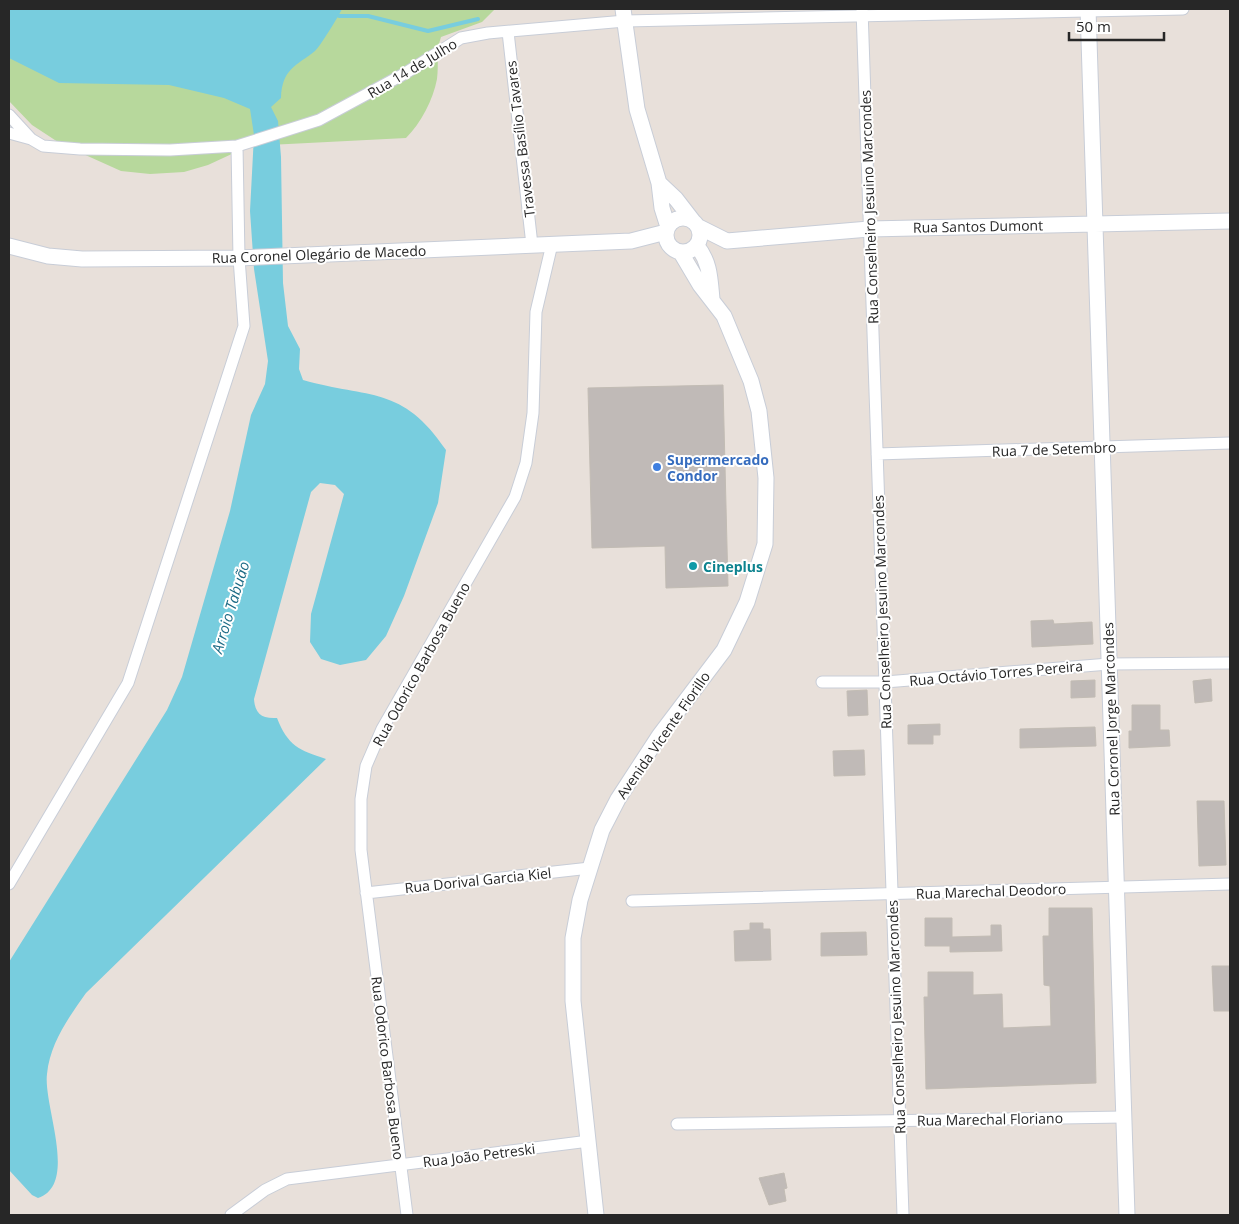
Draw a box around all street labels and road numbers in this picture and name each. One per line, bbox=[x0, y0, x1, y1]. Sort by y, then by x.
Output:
street label: Rua 14 de Julho bbox=[364, 34, 460, 102]
street label: Travessa Basílio Tavares bbox=[501, 59, 539, 218]
street label: Rua Conselheiro Jesuino Marcondes bbox=[855, 89, 883, 324]
street label: Rua Santos Dumont bbox=[913, 215, 1043, 237]
street label: Rua Coronel Olegário de Macedo bbox=[211, 241, 427, 267]
street label: Rua 7 de Setembro bbox=[991, 437, 1117, 461]
street label: Rua Conselheiro Jesuino Marcondes bbox=[868, 494, 896, 729]
street label: Rua Odorico Barbosa Bueno bbox=[368, 579, 474, 749]
street label: Rua Coronel Jorge Marcondes bbox=[1098, 622, 1124, 816]
street label: Rua Octávio Torres Pereira bbox=[908, 656, 1084, 690]
street label: Avenida Vicente Fiorillo bbox=[612, 668, 714, 802]
street label: Rua Dorival Garcia Kiel bbox=[404, 863, 552, 897]
street label: Rua Marechal Deodoro bbox=[916, 879, 1066, 903]
street label: Rua Conselheiro Jesuino Marcondes bbox=[882, 899, 910, 1134]
street label: Rua Odorico Barbosa Bueno bbox=[367, 975, 409, 1161]
street label: Rua Marechal Floriano bbox=[917, 1108, 1063, 1130]
street label: Rua João Petreski bbox=[422, 1139, 536, 1171]

